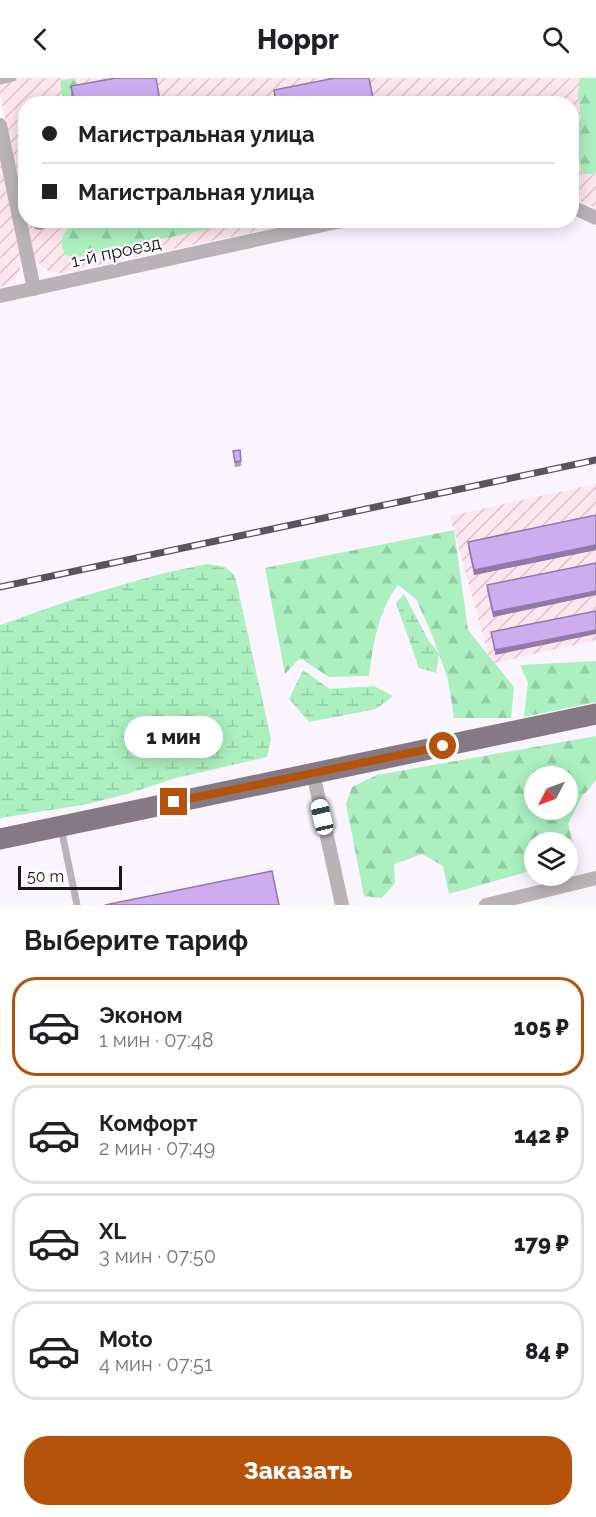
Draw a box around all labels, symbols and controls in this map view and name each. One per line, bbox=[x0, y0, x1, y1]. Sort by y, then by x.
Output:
icon: back bbox=[24, 23, 57, 56]
icon: search bbox=[539, 23, 572, 56]
text: Hoppr bbox=[257, 24, 339, 55]
text: Магистральная улица bbox=[78, 121, 315, 147]
text: Магистральная улица bbox=[78, 179, 315, 205]
street label: 1-й проезд bbox=[69, 232, 163, 271]
callout: 1 мин bbox=[124, 715, 224, 757]
text: 1 мин bbox=[146, 725, 201, 749]
route start bbox=[429, 732, 456, 759]
north arrow bbox=[524, 766, 578, 820]
map controls bbox=[524, 766, 578, 886]
route end bbox=[160, 788, 187, 815]
car bbox=[309, 797, 335, 837]
button: layers bbox=[524, 832, 578, 886]
scale bar bbox=[18, 863, 122, 890]
text: 50 m bbox=[27, 867, 64, 886]
text: Выберите тариф bbox=[24, 925, 248, 956]
icon: car bbox=[27, 1000, 81, 1054]
text: Эконом bbox=[99, 1002, 183, 1028]
text: 105 ₽ bbox=[514, 1014, 569, 1040]
text: 1 мин · 07:48 bbox=[99, 1028, 214, 1052]
icon: car bbox=[27, 1108, 81, 1162]
text: Комфорт bbox=[99, 1110, 197, 1136]
text: 142 ₽ bbox=[514, 1122, 569, 1148]
text: 2 мин · 07:49 bbox=[99, 1136, 215, 1160]
icon: car bbox=[27, 1216, 81, 1270]
text: XL bbox=[99, 1218, 126, 1244]
text: 179 ₽ bbox=[514, 1230, 569, 1256]
text: 3 мин · 07:50 bbox=[99, 1244, 216, 1268]
icon: car bbox=[27, 1324, 81, 1378]
text: Moto bbox=[99, 1326, 153, 1352]
text: 84 ₽ bbox=[525, 1338, 569, 1364]
text: 4 мин · 07:51 bbox=[99, 1352, 213, 1376]
button: Заказать bbox=[24, 1436, 572, 1505]

